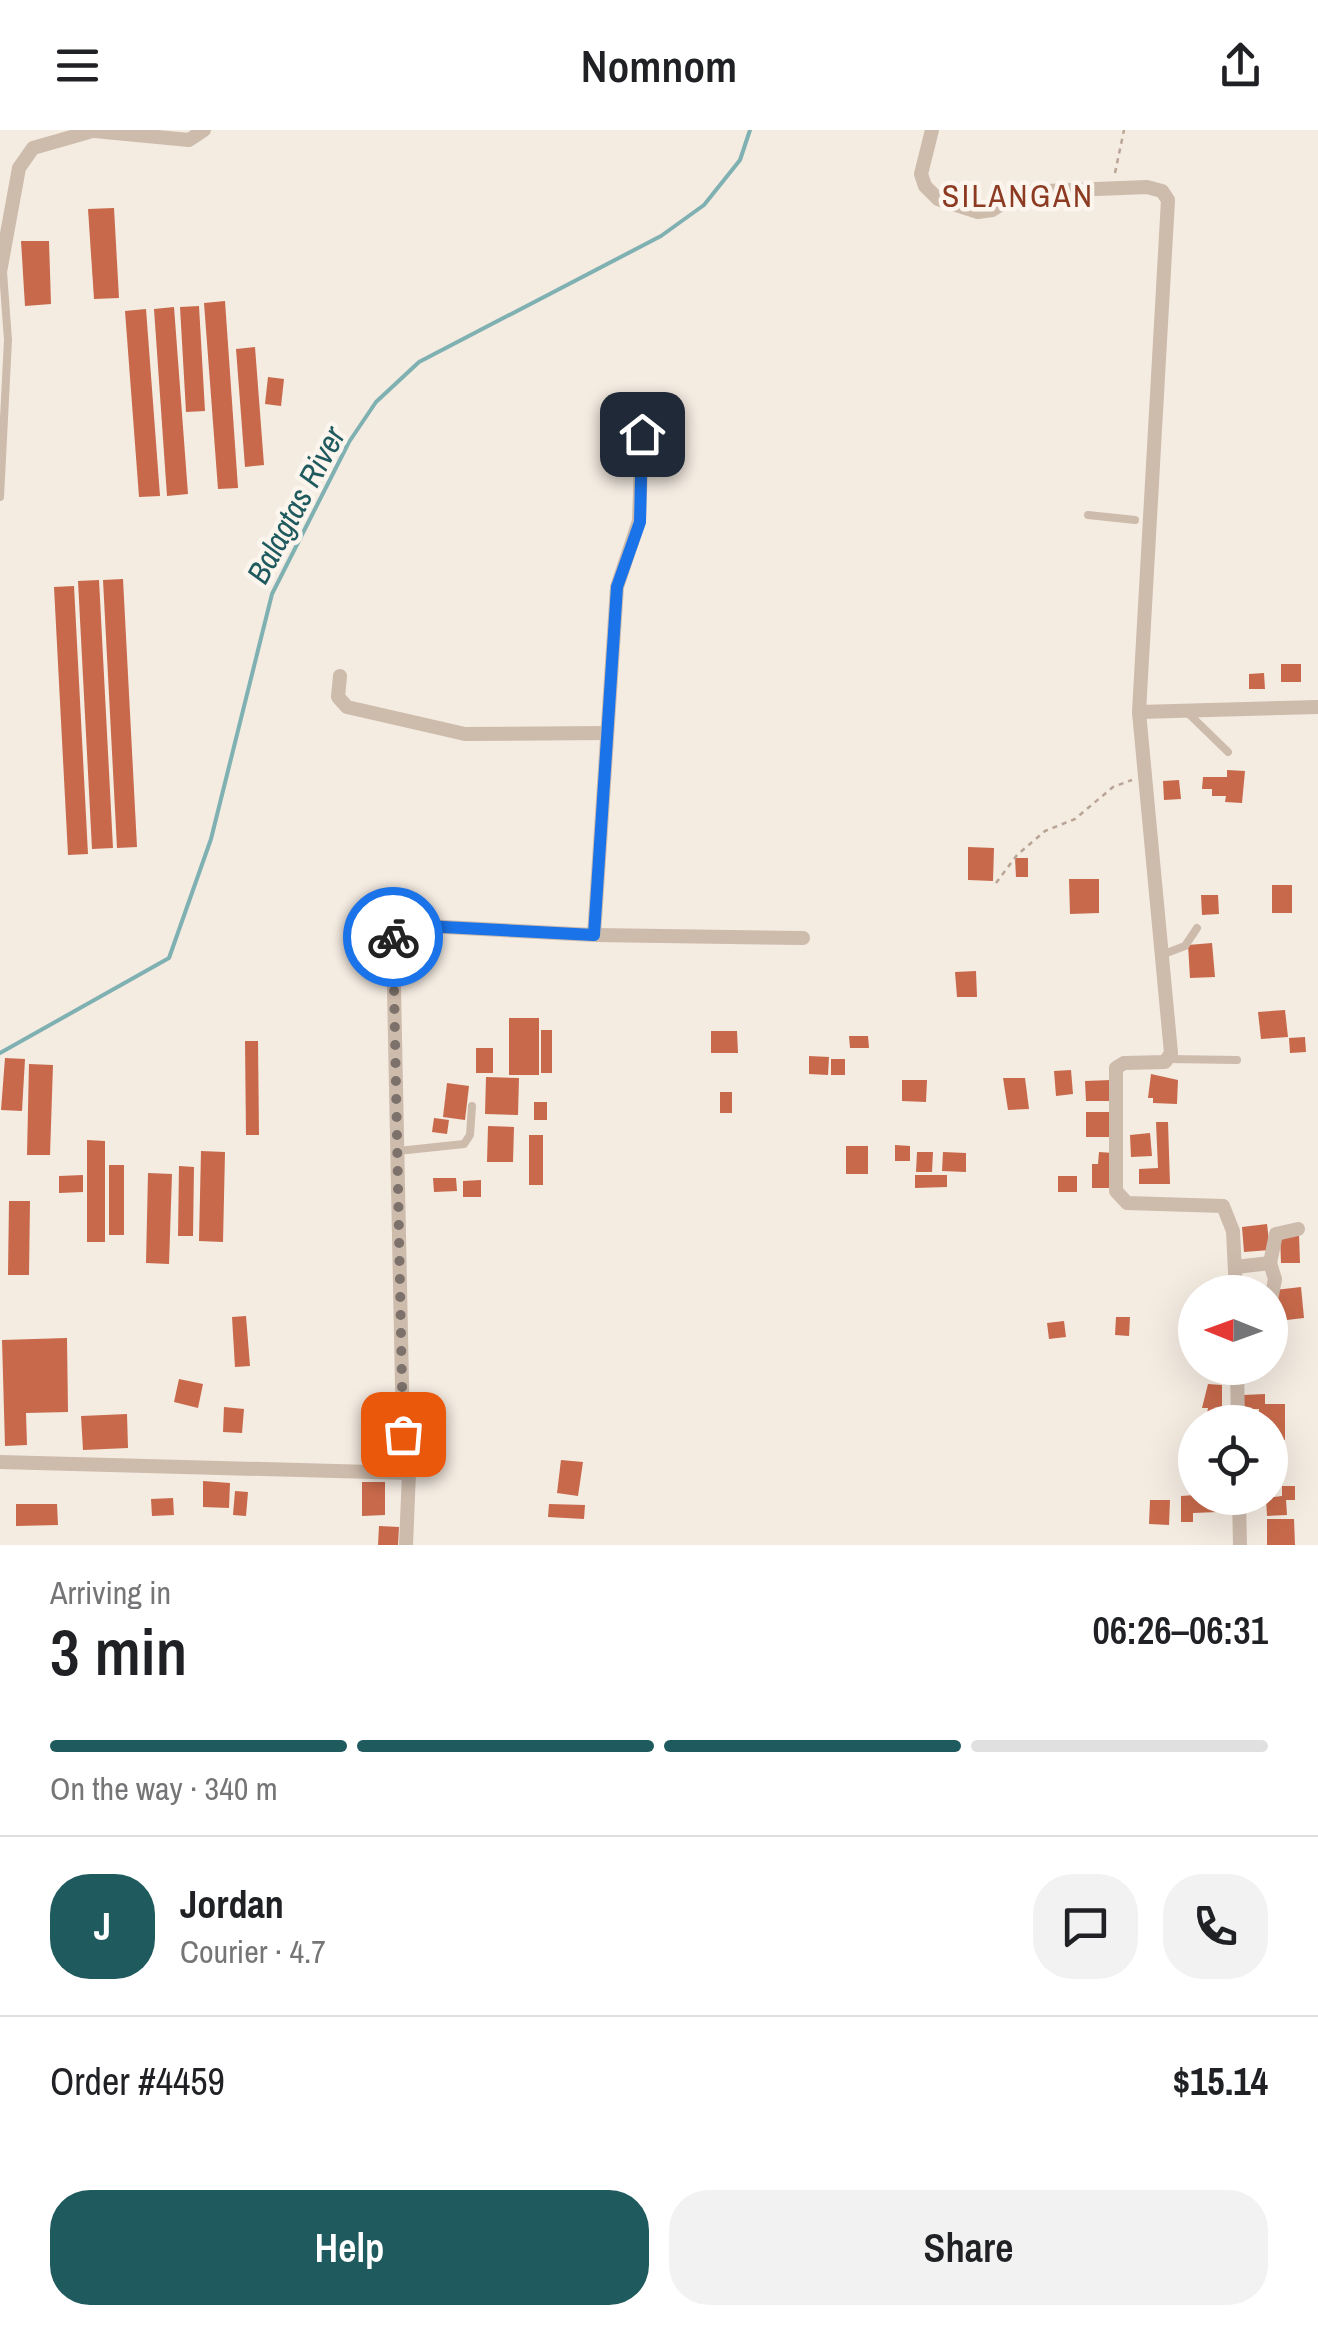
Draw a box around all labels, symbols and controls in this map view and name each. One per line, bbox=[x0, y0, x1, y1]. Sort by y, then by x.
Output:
text: Nomnom bbox=[581, 35, 737, 96]
icon: menu bbox=[50, 38, 105, 93]
icon: share bbox=[1213, 38, 1268, 93]
district label: SILANGAN bbox=[942, 174, 1094, 217]
pin bbox=[600, 392, 685, 477]
icon: home bbox=[615, 407, 670, 462]
water label: Balagtas River bbox=[236, 418, 356, 591]
courier bbox=[343, 887, 443, 987]
icon: bike bbox=[366, 910, 421, 965]
north arrow bbox=[1178, 1275, 1288, 1385]
map controls bbox=[1178, 1275, 1288, 1515]
pin bbox=[361, 1392, 446, 1477]
button: locate bbox=[1178, 1405, 1288, 1515]
icon: bag bbox=[376, 1407, 431, 1462]
text: Arriving in bbox=[50, 1571, 171, 1614]
text: 06:26–06:31 bbox=[1092, 1605, 1268, 1656]
text: 3 min bbox=[50, 1608, 187, 1695]
text: On the way · 340 m bbox=[50, 1767, 278, 1810]
button: chat bbox=[1033, 1874, 1138, 1979]
button: phone bbox=[1163, 1874, 1268, 1979]
text: Jordan bbox=[180, 1879, 284, 1930]
text: J bbox=[94, 1901, 111, 1952]
text: Courier · 4.7 bbox=[180, 1930, 326, 1973]
text: Order #4459 bbox=[50, 2056, 225, 2107]
text: $15.14 bbox=[1173, 2056, 1268, 2107]
button: Help bbox=[50, 2190, 649, 2305]
button: Share bbox=[669, 2190, 1268, 2305]

